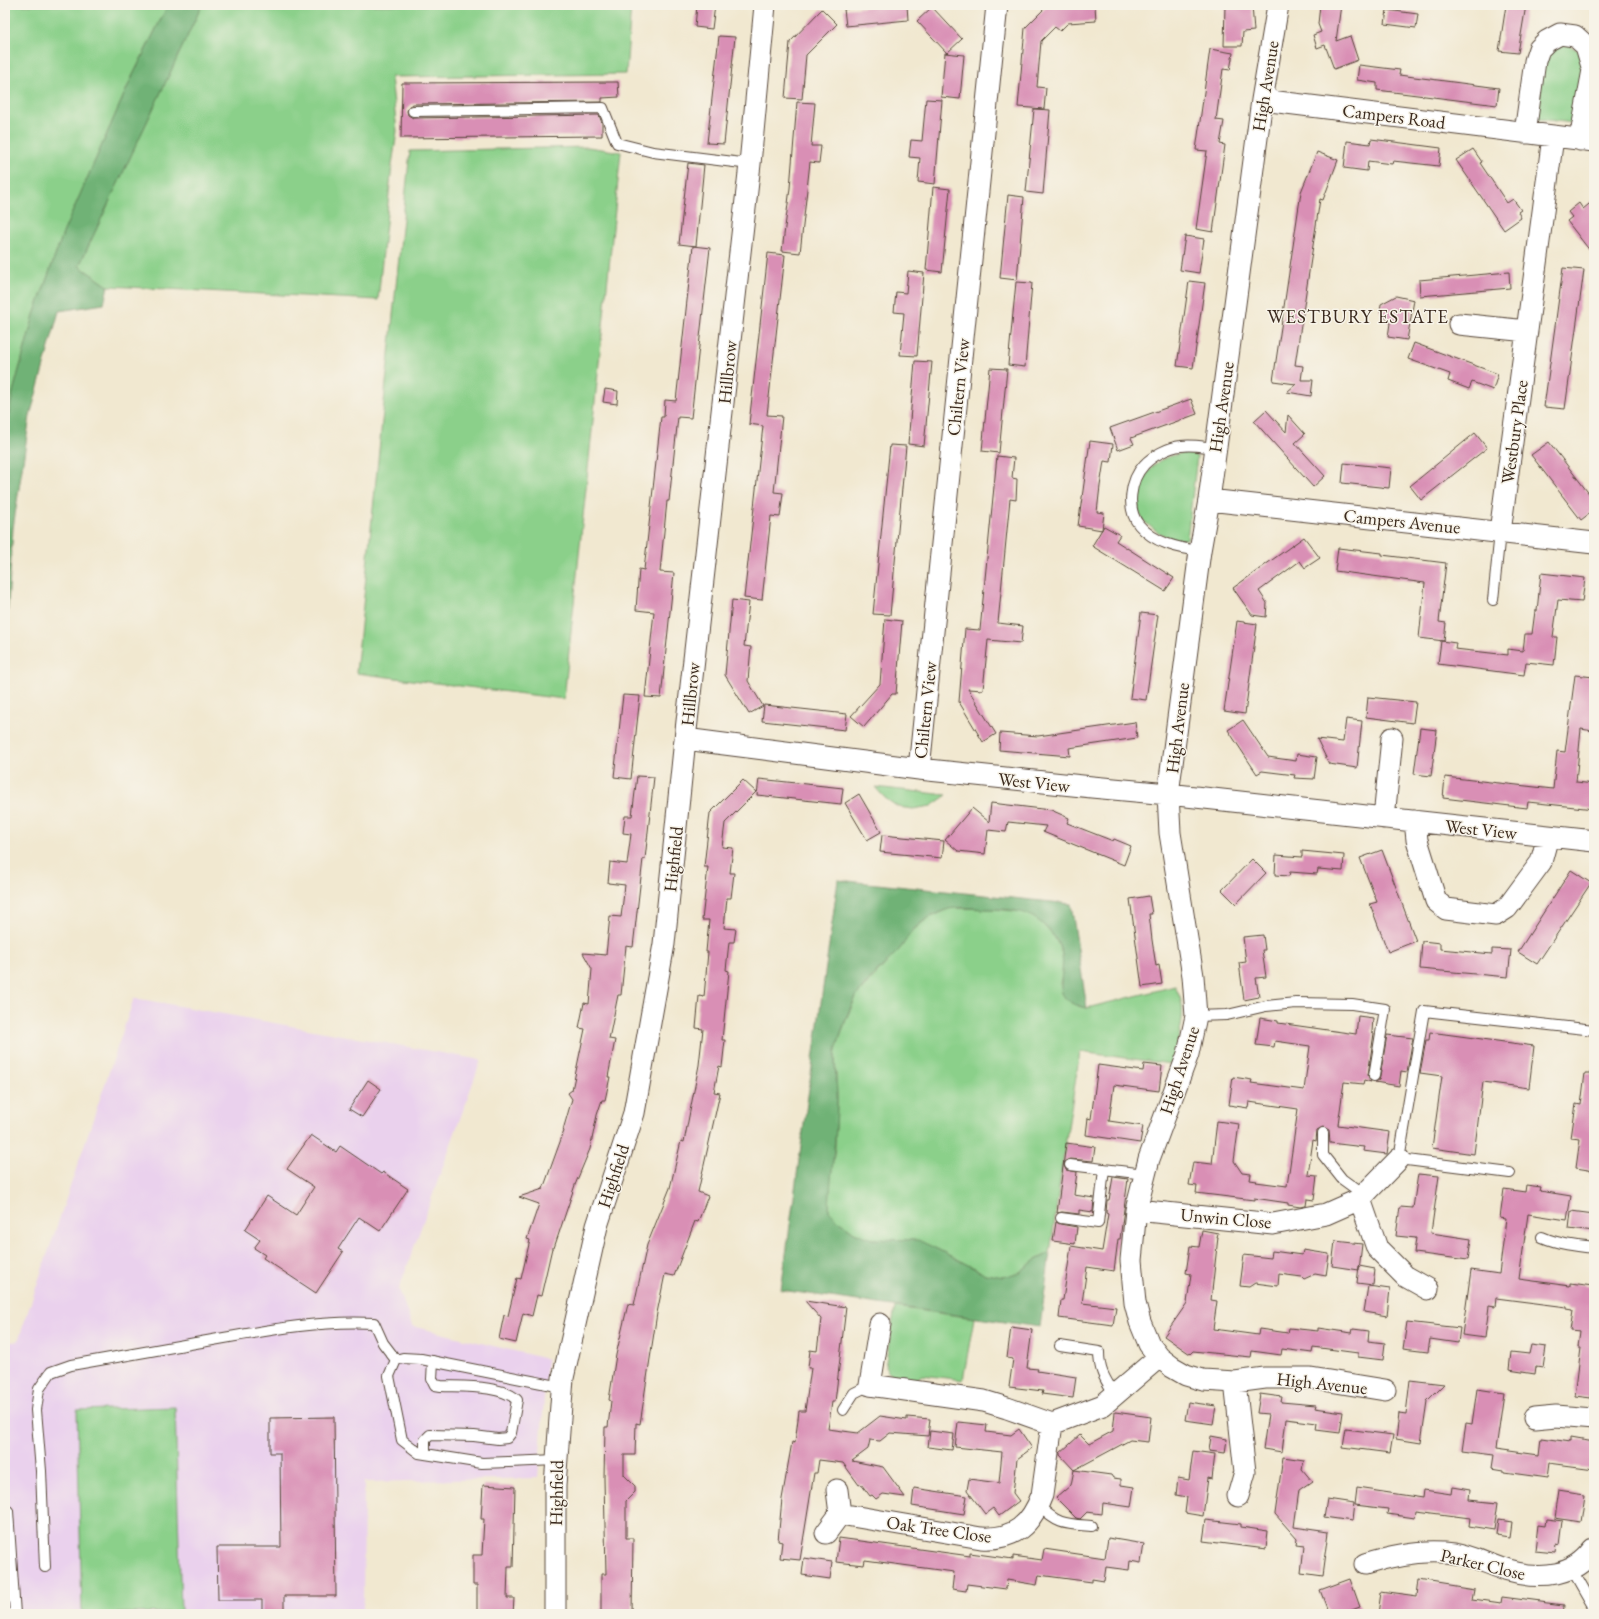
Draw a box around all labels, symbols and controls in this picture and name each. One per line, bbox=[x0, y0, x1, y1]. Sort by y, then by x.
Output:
street label: High Avenue bbox=[1246, 39, 1284, 133]
street label: Campers Road bbox=[1341, 98, 1448, 134]
district label: WESTBURY ESTATE bbox=[1267, 304, 1449, 329]
street label: Chiltern View bbox=[941, 336, 975, 437]
street label: Hillbrow bbox=[712, 338, 742, 405]
street label: High Avenue bbox=[1203, 360, 1239, 454]
street label: Westbury Place bbox=[1495, 378, 1533, 486]
street label: Campers Avenue bbox=[1342, 503, 1462, 539]
street label: Chiltern View bbox=[908, 659, 942, 760]
street label: Hillbrow bbox=[675, 660, 705, 727]
street label: High Avenue bbox=[1160, 681, 1194, 775]
street label: West View bbox=[997, 767, 1072, 797]
street label: West View bbox=[1444, 814, 1519, 844]
street label: Highfield bbox=[658, 824, 688, 893]
street label: High Avenue bbox=[1154, 1023, 1204, 1117]
street label: Highfield bbox=[592, 1140, 634, 1211]
street label: Unwin Close bbox=[1180, 1203, 1272, 1233]
street label: High Avenue bbox=[1275, 1367, 1369, 1399]
street label: Highfield bbox=[544, 1459, 568, 1526]
street label: Oak Tree Close bbox=[885, 1510, 993, 1548]
street label: Parker Close bbox=[1438, 1543, 1528, 1585]

